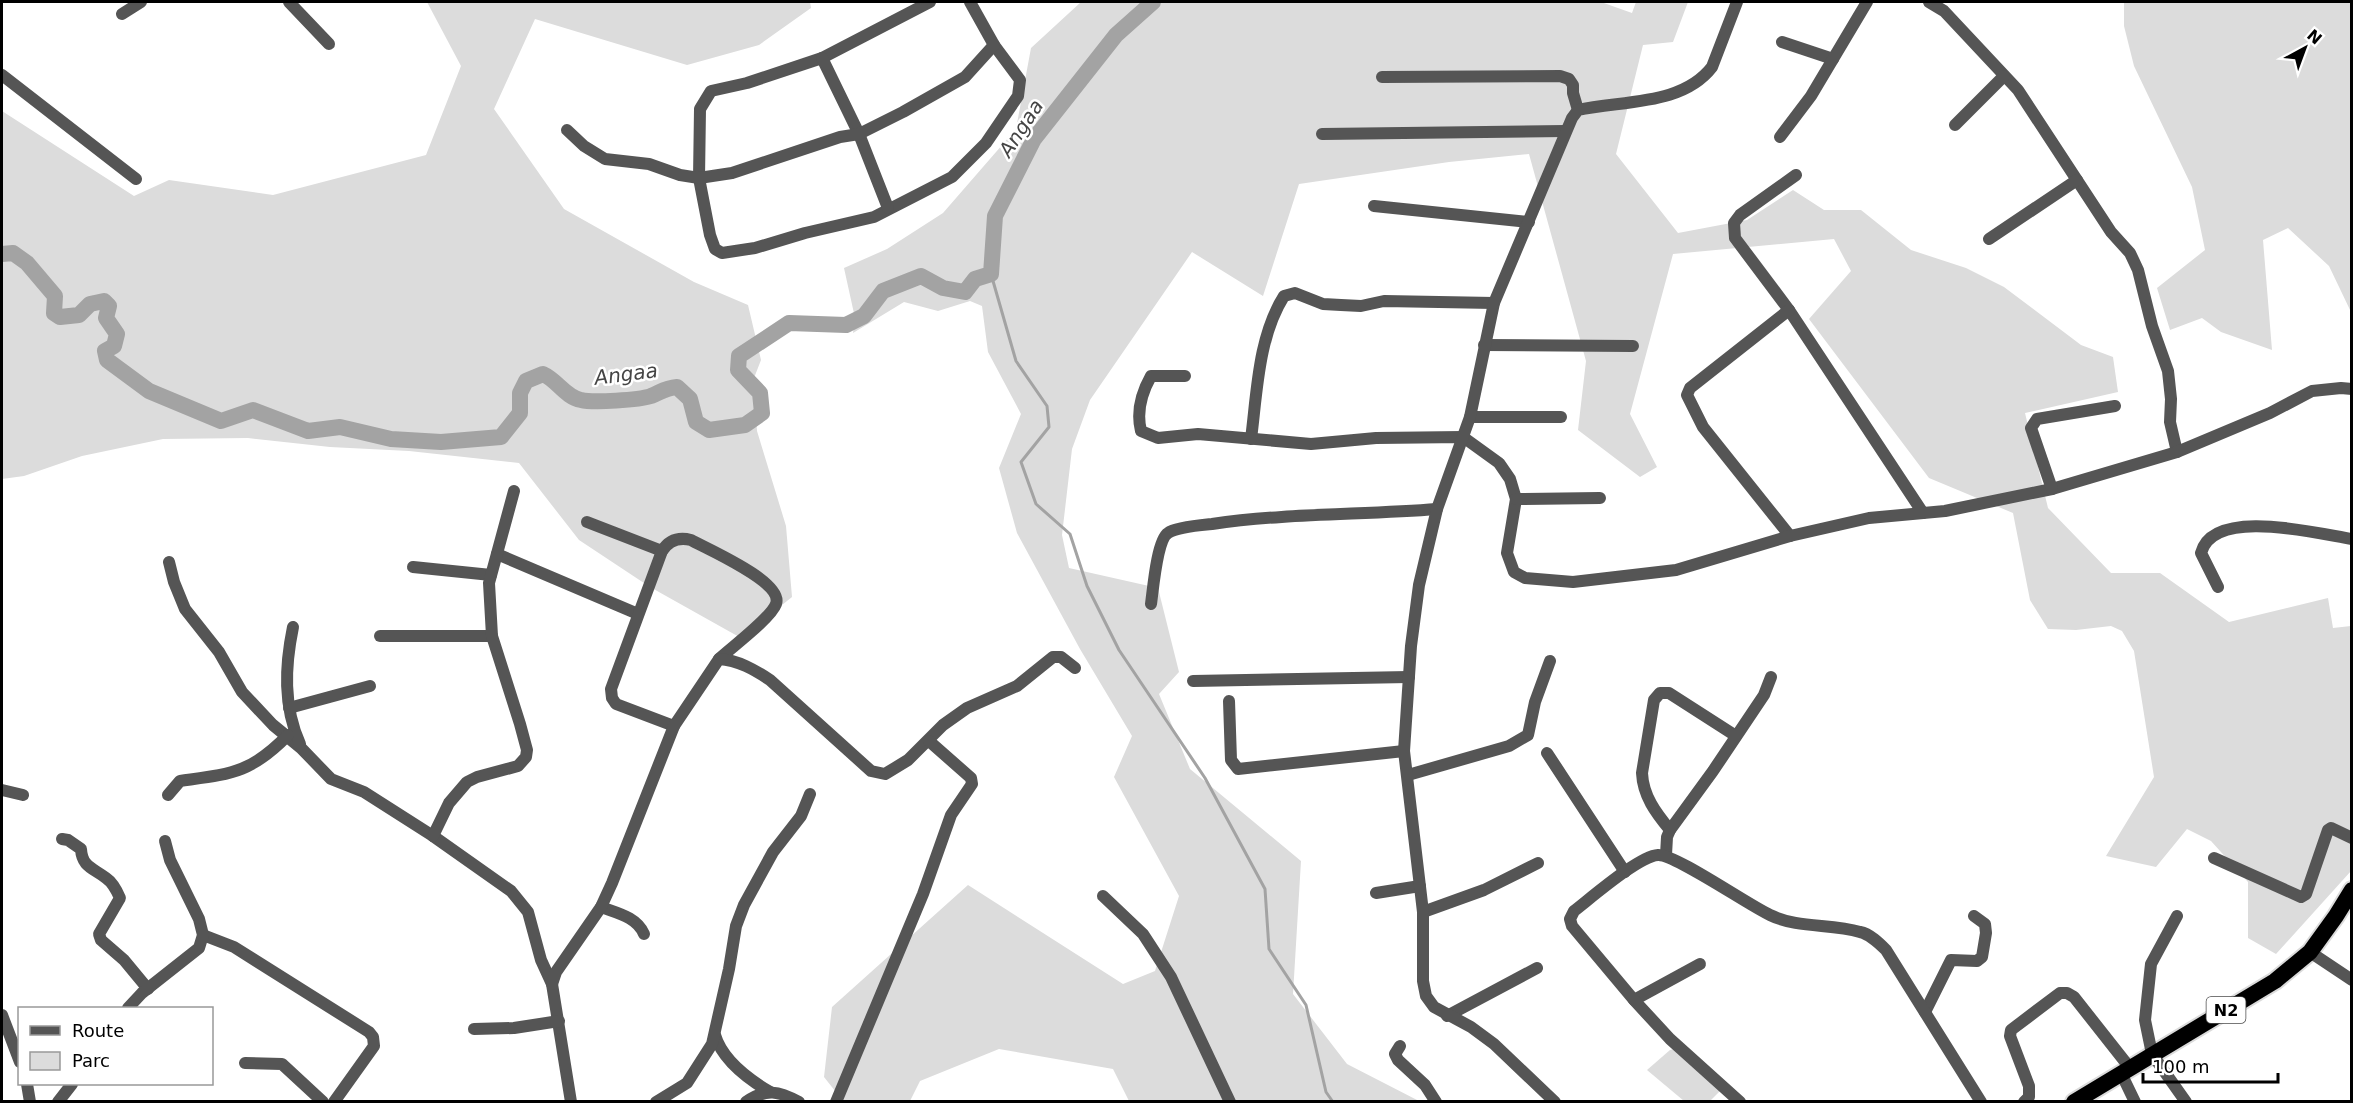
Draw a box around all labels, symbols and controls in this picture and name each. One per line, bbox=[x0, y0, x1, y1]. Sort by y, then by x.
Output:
north arrow bbox=[2275, 18, 2335, 78]
text: N bbox=[2303, 25, 2326, 49]
water label: Angaa bbox=[993, 95, 1048, 163]
water label: Angaa bbox=[591, 358, 659, 390]
road number: N2 bbox=[2206, 997, 2246, 1023]
legend bbox=[18, 1007, 213, 1085]
text: Route bbox=[72, 1020, 124, 1041]
scale bar bbox=[2143, 1046, 2278, 1084]
text: Parc bbox=[72, 1050, 110, 1071]
text: 100 m bbox=[2152, 1056, 2210, 1077]

